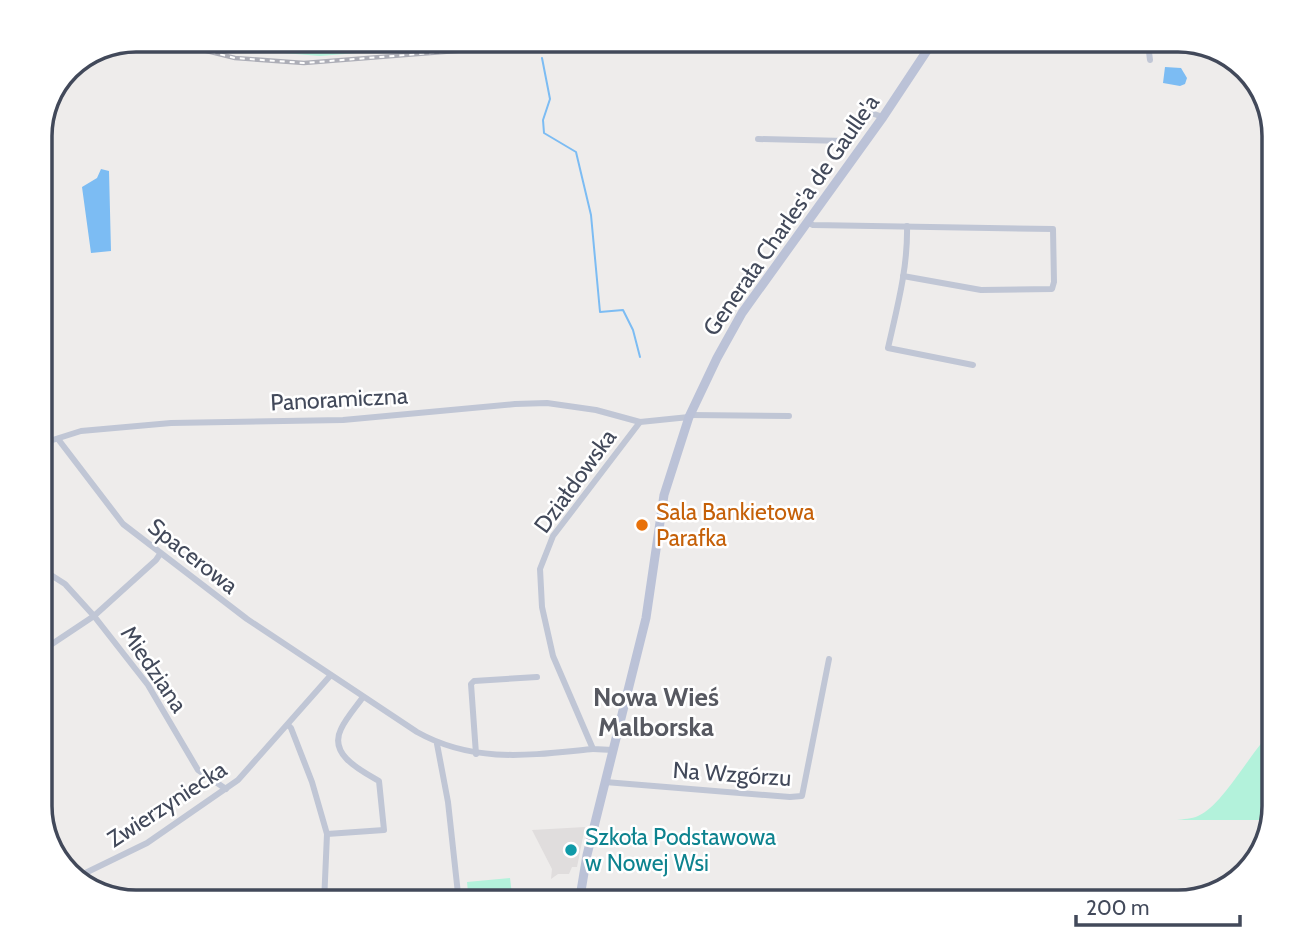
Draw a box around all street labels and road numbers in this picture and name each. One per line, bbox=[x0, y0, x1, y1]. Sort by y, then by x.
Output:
street label: Generała Charles'a de Gaulle'a bbox=[697, 89, 885, 341]
street label: Panoramiczna bbox=[269, 381, 409, 417]
street label: Działdowska bbox=[528, 424, 622, 538]
street label: Spacerowa bbox=[142, 512, 244, 600]
street label: Miedziana bbox=[115, 620, 193, 718]
street label: Zwierzyniecka bbox=[102, 755, 232, 853]
street label: Na Wzgórzu bbox=[672, 756, 792, 792]

